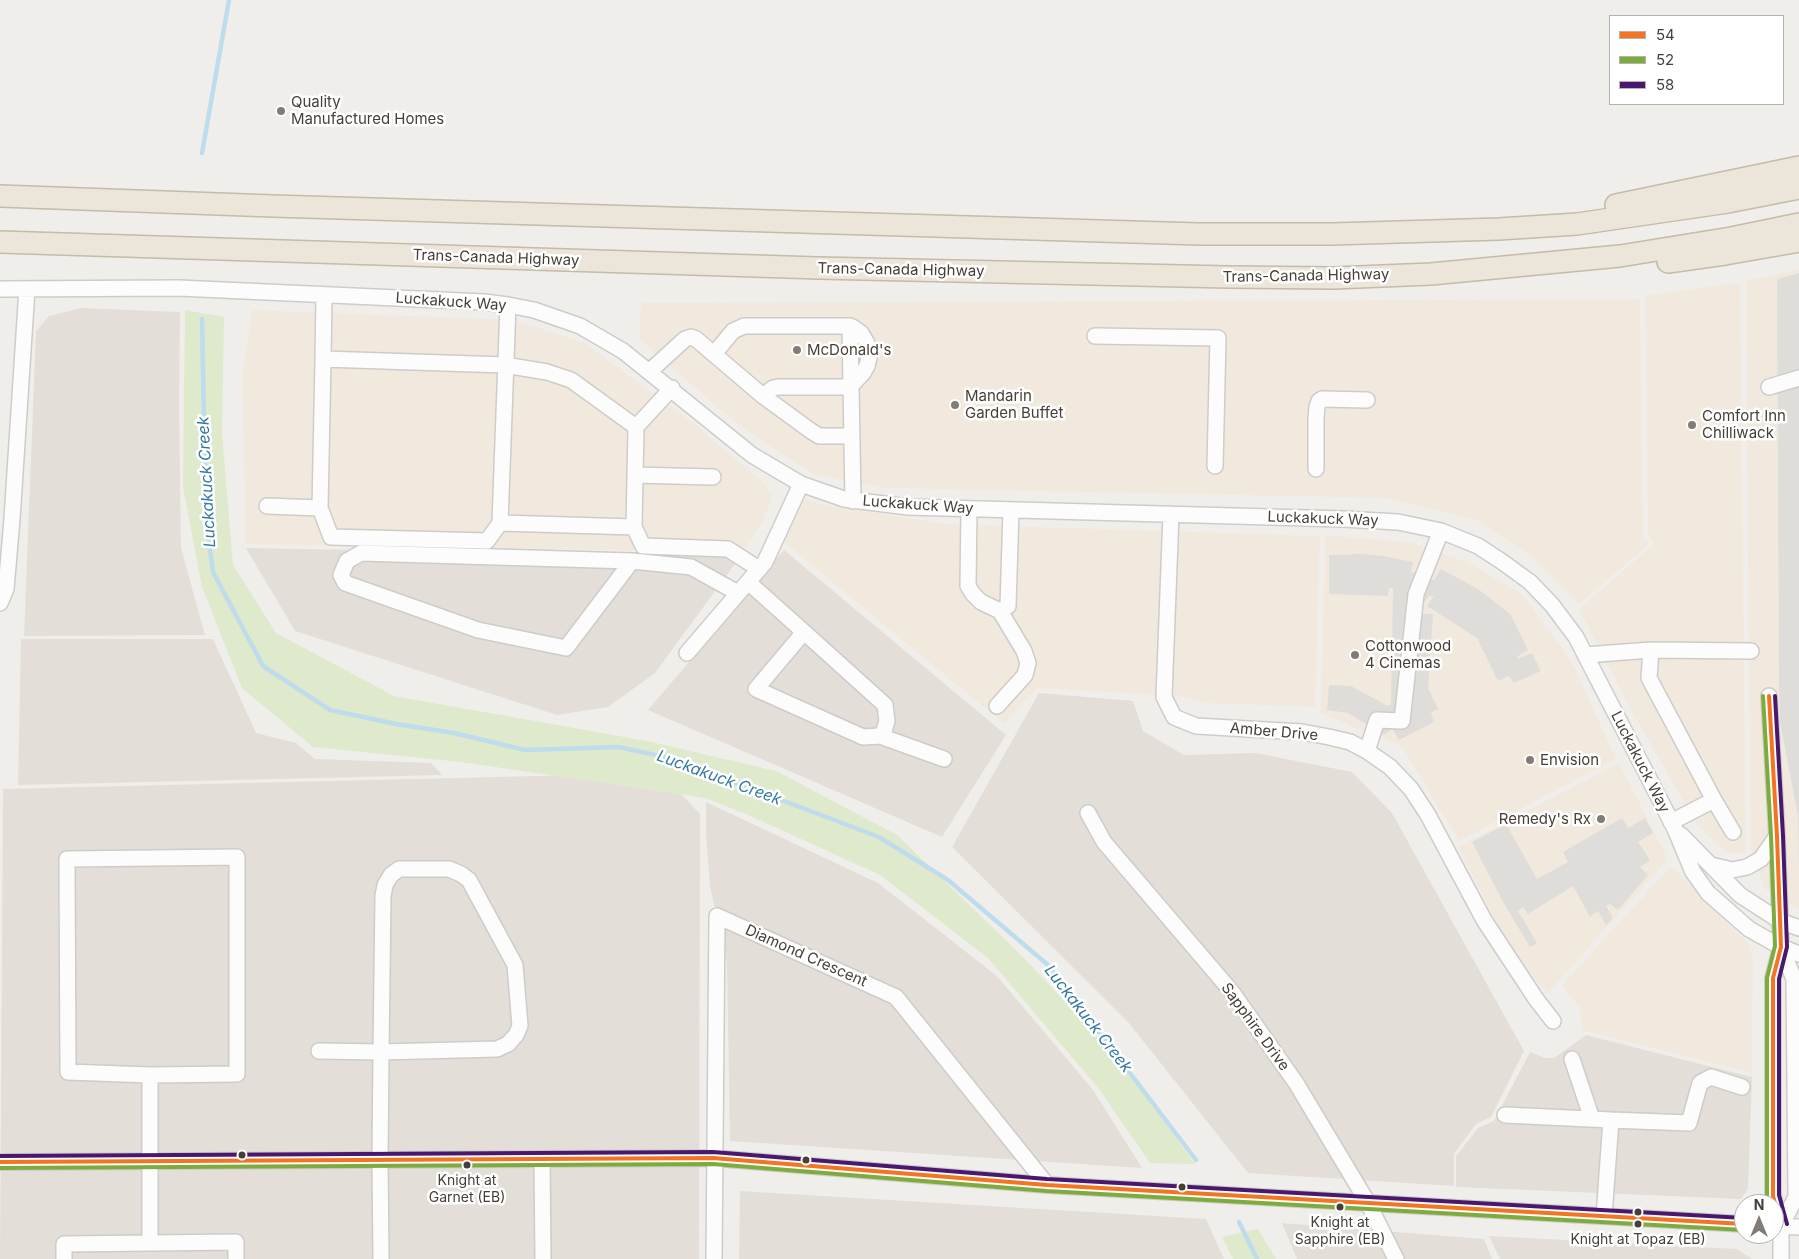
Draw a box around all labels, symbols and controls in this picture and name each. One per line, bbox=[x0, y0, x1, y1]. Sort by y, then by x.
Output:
legend bbox=[1609, 15, 1784, 105]
text: 54 bbox=[1656, 25, 1675, 44]
text: 52 bbox=[1656, 50, 1674, 69]
text: 58 bbox=[1656, 75, 1674, 94]
place label: Quality Manufactured Homes bbox=[291, 93, 444, 128]
marker: Quality Manufactured Homes bbox=[275, 105, 287, 117]
street label: Trans-Canada Highway bbox=[412, 246, 580, 270]
street label: Trans-Canada Highway bbox=[817, 260, 985, 280]
street label: Trans-Canada Highway bbox=[1222, 266, 1390, 286]
street label: Luckakuck Way bbox=[395, 289, 507, 315]
place label: McDonald's bbox=[807, 341, 891, 359]
marker: McDonald's bbox=[791, 344, 803, 356]
place label: Mandarin Garden Buffet bbox=[965, 387, 1063, 422]
marker: Mandarin Garden Buffet bbox=[949, 399, 961, 411]
place label: Comfort Inn Chilliwack bbox=[1702, 407, 1786, 442]
water label: Luckakuck Creek bbox=[194, 416, 220, 548]
marker: Comfort Inn Chilliwack bbox=[1686, 419, 1698, 431]
street label: Luckakuck Way bbox=[862, 492, 974, 518]
street label: Luckakuck Way bbox=[1267, 508, 1379, 530]
place label: Cottonwood 4 Cinemas bbox=[1365, 637, 1451, 672]
marker: Cottonwood 4 Cinemas bbox=[1349, 649, 1361, 661]
street label: Luckakuck Way bbox=[1607, 708, 1673, 816]
street label: Amber Drive bbox=[1229, 719, 1319, 745]
water label: Luckakuck Creek bbox=[654, 747, 784, 809]
place label: Envision bbox=[1540, 751, 1599, 769]
marker: Envision bbox=[1524, 754, 1536, 766]
place label: Remedy's Rx bbox=[1499, 810, 1591, 828]
marker: Remedy's Rx bbox=[1595, 813, 1607, 825]
street label: Diamond Crescent bbox=[742, 921, 870, 991]
water label: Luckakuck Creek bbox=[1040, 961, 1136, 1077]
street label: Sapphire Drive bbox=[1217, 979, 1293, 1075]
unlabelled marker bbox=[237, 1150, 247, 1160]
unlabelled marker bbox=[801, 1155, 811, 1165]
marker: Knight at Garnet (EB) bbox=[462, 1160, 472, 1170]
place label: Knight at Garnet (EB) bbox=[429, 1173, 505, 1206]
unlabelled marker bbox=[1177, 1182, 1187, 1192]
north arrow bbox=[1734, 1194, 1784, 1244]
text: N bbox=[1754, 1196, 1764, 1213]
marker: Knight at Sapphire (EB) bbox=[1335, 1202, 1345, 1212]
unlabelled marker bbox=[1633, 1207, 1643, 1217]
place label: Knight at Sapphire (EB) bbox=[1295, 1215, 1385, 1248]
marker: Knight at Topaz (EB) bbox=[1633, 1219, 1643, 1229]
place label: Knight at Topaz (EB) bbox=[1570, 1232, 1706, 1248]

